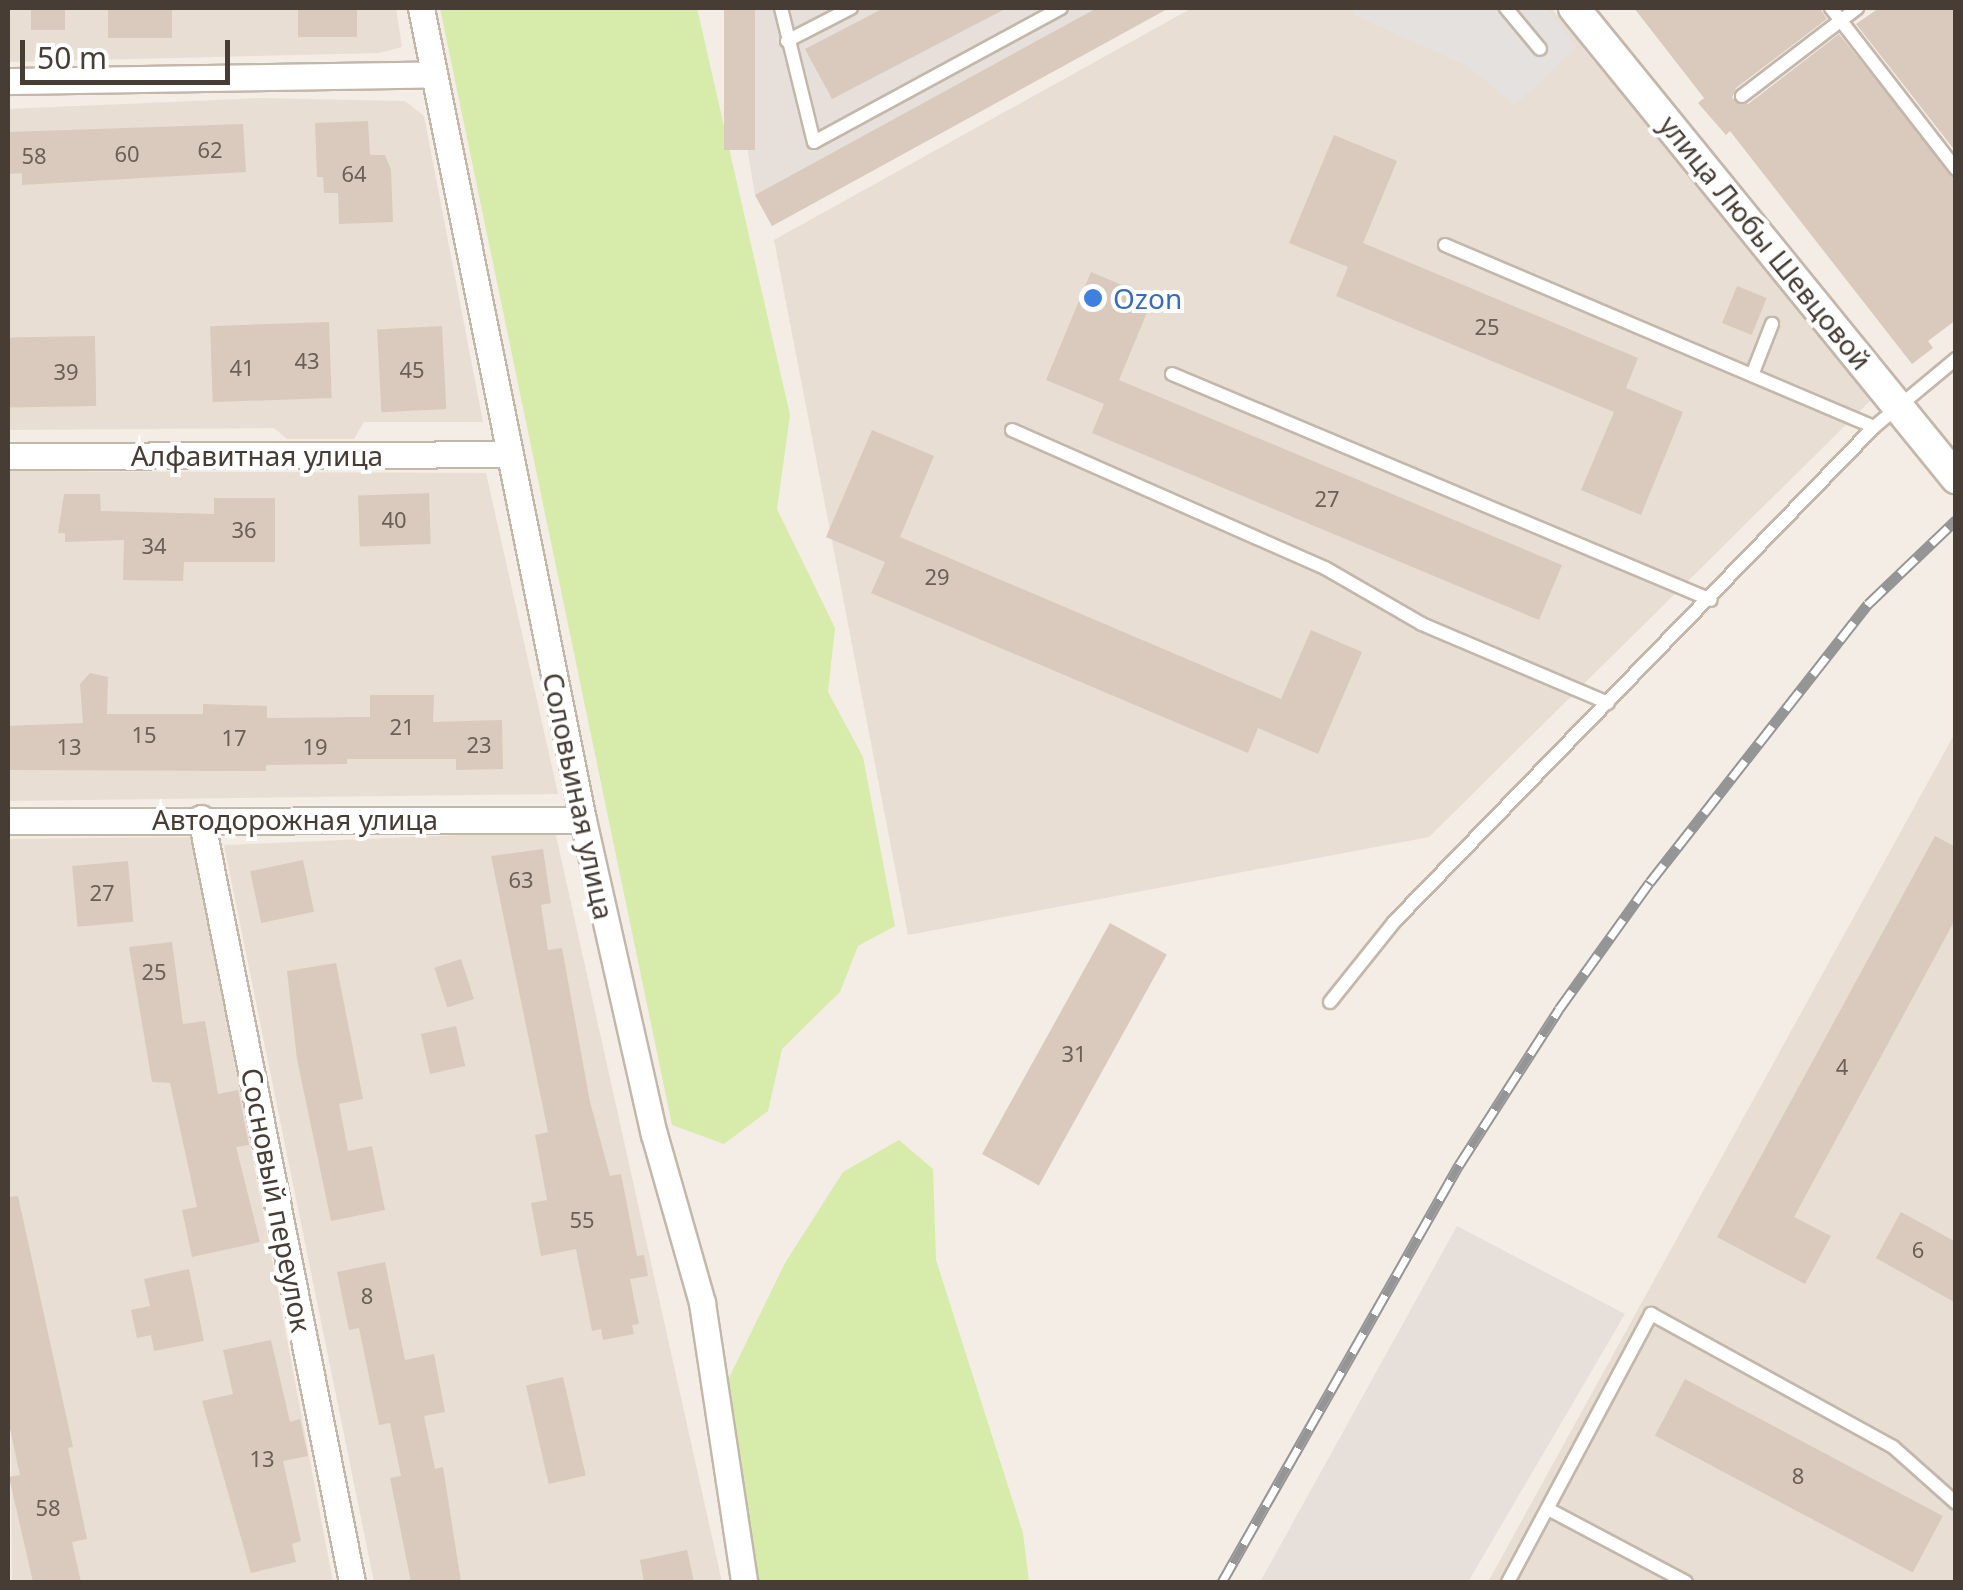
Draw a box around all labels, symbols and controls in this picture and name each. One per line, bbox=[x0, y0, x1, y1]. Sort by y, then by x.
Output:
scale bar bbox=[25, 20, 235, 82]
text: 50 m bbox=[37, 37, 107, 78]
street label: улица Любы Шевцовой bbox=[1653, 108, 1879, 376]
house number: 62 bbox=[197, 137, 223, 163]
house number: 60 bbox=[114, 141, 140, 167]
house number: 58 bbox=[21, 143, 47, 169]
house number: 64 bbox=[341, 161, 367, 187]
place label: Ozon bbox=[1113, 281, 1182, 315]
marker: Ozon bbox=[1082, 287, 1104, 309]
house number: 25 bbox=[1474, 314, 1500, 340]
house number: 43 bbox=[294, 348, 320, 374]
house number: 41 bbox=[229, 355, 255, 381]
house number: 45 bbox=[399, 357, 425, 383]
house number: 39 bbox=[53, 359, 79, 385]
street label: Алфавитная улица bbox=[131, 438, 383, 472]
house number: 27 bbox=[1314, 486, 1340, 512]
house number: 40 bbox=[381, 507, 407, 533]
house number: 36 bbox=[231, 517, 257, 543]
house number: 34 bbox=[141, 533, 167, 559]
house number: 29 bbox=[924, 564, 950, 590]
street label: Соловьиная улица bbox=[536, 669, 622, 923]
house number: 21 bbox=[389, 714, 415, 740]
house number: 15 bbox=[131, 722, 157, 748]
house number: 17 bbox=[221, 725, 247, 751]
house number: 23 bbox=[466, 732, 492, 758]
house number: 13 bbox=[56, 734, 82, 760]
house number: 19 bbox=[302, 734, 328, 760]
street label: Автодорожная улица bbox=[152, 802, 438, 836]
house number: 63 bbox=[508, 867, 534, 893]
house number: 27 bbox=[89, 880, 115, 906]
house number: 25 bbox=[141, 959, 167, 985]
house number: 31 bbox=[1061, 1041, 1087, 1067]
house number: 4 bbox=[1836, 1054, 1848, 1080]
street label: Сосновый переулок bbox=[235, 1065, 319, 1335]
house number: 55 bbox=[569, 1207, 595, 1233]
house number: 6 bbox=[1912, 1237, 1924, 1263]
house number: 8 bbox=[361, 1283, 373, 1309]
house number: 13 bbox=[249, 1446, 275, 1472]
house number: 8 bbox=[1792, 1463, 1804, 1489]
house number: 58 bbox=[35, 1495, 61, 1521]

